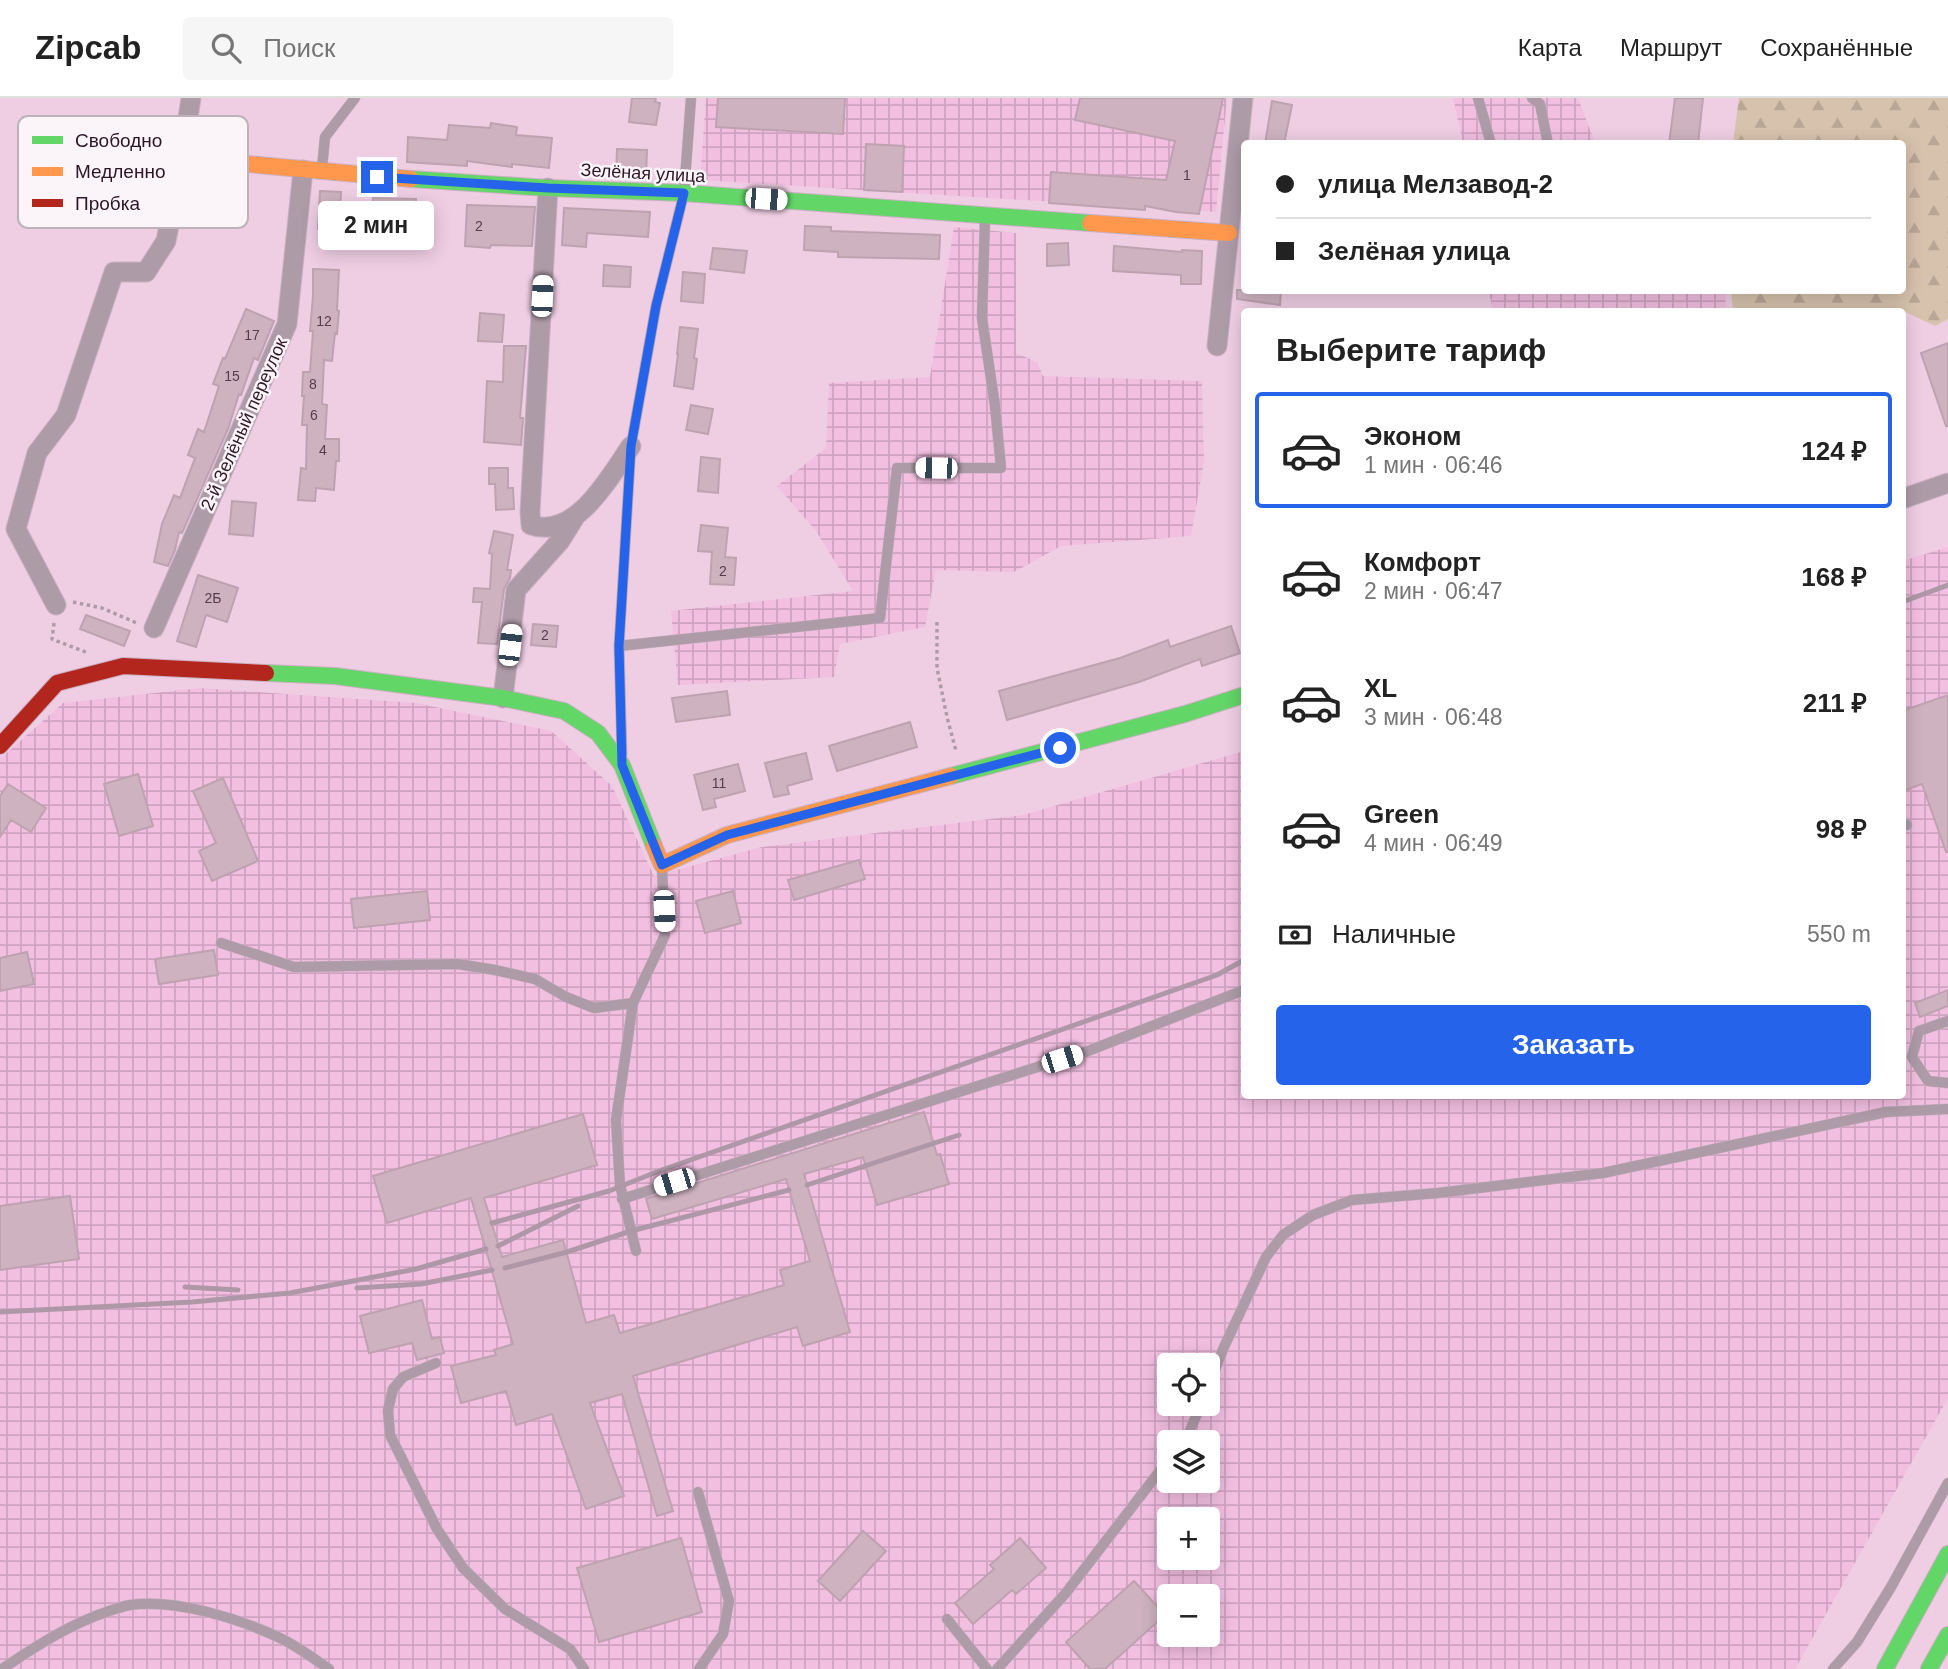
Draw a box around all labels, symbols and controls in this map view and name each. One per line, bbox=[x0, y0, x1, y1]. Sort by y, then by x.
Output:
search box bbox=[183, 17, 673, 80]
text: Zipcab bbox=[35, 29, 141, 66]
icon: search bbox=[207, 29, 245, 67]
text: Поиск bbox=[263, 33, 335, 63]
text: Карта bbox=[1518, 34, 1582, 61]
text: Маршрут bbox=[1620, 34, 1722, 61]
text: Сохранённые bbox=[1760, 34, 1913, 61]
legend bbox=[18, 116, 248, 228]
text: Свободно bbox=[75, 130, 162, 151]
street label: Зелёная улица bbox=[580, 160, 707, 186]
text: Медленно bbox=[75, 161, 165, 182]
route end bbox=[361, 161, 393, 193]
house number: 1 bbox=[1183, 167, 1191, 183]
text: улица Мелзавод-2 bbox=[1318, 169, 1553, 199]
car bbox=[745, 187, 788, 211]
text: Пробка bbox=[75, 193, 140, 214]
callout: 2 мин bbox=[319, 202, 435, 250]
text: 2 мин bbox=[344, 212, 408, 238]
house number: 2 bbox=[475, 218, 483, 234]
text: Зелёная улица bbox=[1318, 236, 1510, 266]
car bbox=[531, 274, 554, 318]
house number: 12 bbox=[316, 313, 332, 329]
house number: 17 bbox=[244, 327, 260, 343]
text: Выберите тариф bbox=[1276, 332, 1546, 368]
street label: 2-й Зелёный переулок bbox=[197, 335, 291, 513]
house number: 15 bbox=[224, 368, 240, 384]
house number: 8 bbox=[309, 376, 317, 392]
house number: 6 bbox=[310, 407, 318, 423]
icon: car bbox=[1280, 419, 1343, 482]
text: Эконом bbox=[1364, 421, 1462, 451]
text: 124 ₽ bbox=[1801, 436, 1867, 466]
house number: 4 bbox=[319, 442, 327, 458]
text: 1 мин · 06:46 bbox=[1364, 452, 1503, 478]
car bbox=[915, 457, 958, 479]
icon: car bbox=[1280, 545, 1343, 608]
text: Комфорт bbox=[1364, 547, 1481, 577]
text: 168 ₽ bbox=[1801, 562, 1867, 592]
house number: 2 bbox=[719, 563, 727, 579]
text: 2 мин · 06:47 bbox=[1364, 578, 1503, 604]
house number: 2Б bbox=[205, 590, 221, 606]
car bbox=[498, 623, 523, 667]
house number: 2 bbox=[541, 627, 549, 643]
icon: car bbox=[1280, 671, 1343, 734]
text: XL bbox=[1364, 673, 1397, 703]
text: 211 ₽ bbox=[1803, 688, 1867, 718]
text: 3 мин · 06:48 bbox=[1364, 704, 1503, 730]
route start bbox=[1044, 732, 1076, 764]
house number: 11 bbox=[712, 775, 726, 791]
icon: car bbox=[1280, 797, 1343, 860]
text: Green bbox=[1364, 799, 1439, 829]
text: 98 ₽ bbox=[1816, 814, 1867, 844]
text: 4 мин · 06:49 bbox=[1364, 830, 1503, 856]
car bbox=[653, 889, 676, 933]
icon: cash bbox=[1276, 916, 1314, 954]
text: Наличные bbox=[1332, 919, 1456, 949]
text: 550 m bbox=[1807, 921, 1871, 947]
button: Заказать bbox=[1276, 1005, 1871, 1085]
car bbox=[1039, 1043, 1086, 1075]
car bbox=[651, 1166, 698, 1198]
map controls bbox=[1157, 1353, 1220, 1647]
button: locate bbox=[1157, 1353, 1220, 1416]
button: layers bbox=[1157, 1430, 1220, 1493]
button: + bbox=[1157, 1507, 1220, 1570]
button: − bbox=[1157, 1584, 1220, 1647]

